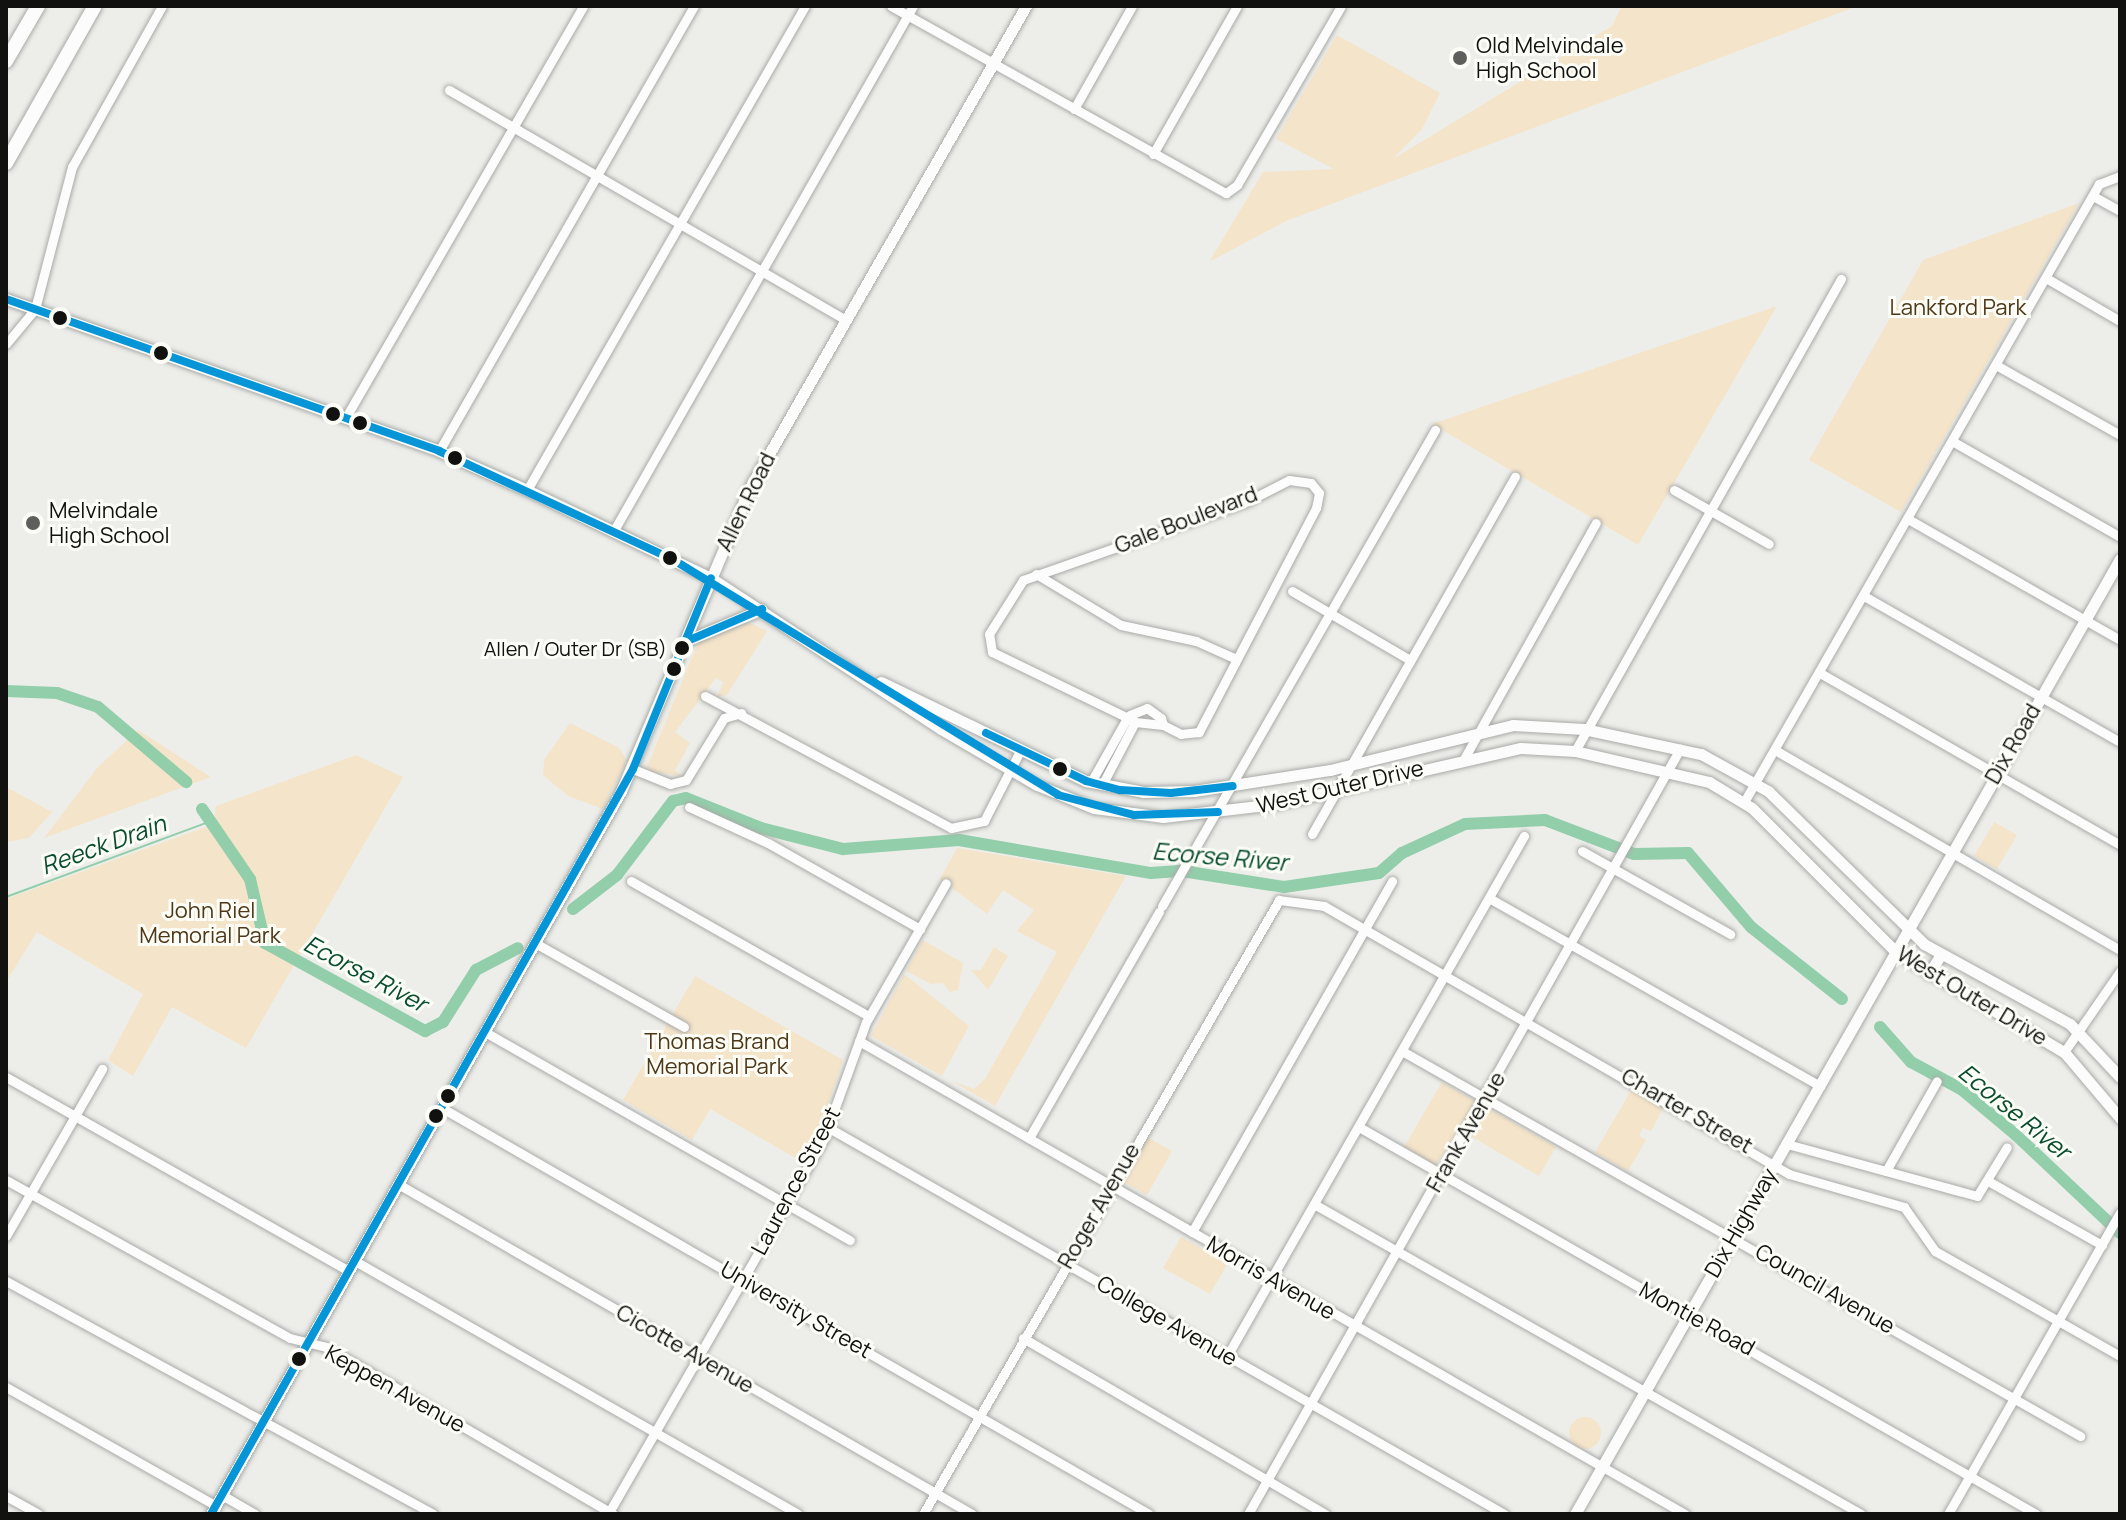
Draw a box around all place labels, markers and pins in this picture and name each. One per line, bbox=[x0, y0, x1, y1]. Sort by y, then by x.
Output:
place label: Old Melvindale High School bbox=[1476, 32, 1624, 84]
marker: Old Melvindale High School bbox=[1451, 49, 1469, 67]
unlabelled marker bbox=[52, 310, 68, 326]
unlabelled marker bbox=[153, 345, 169, 361]
unlabelled marker bbox=[325, 406, 341, 422]
unlabelled marker bbox=[352, 415, 368, 431]
unlabelled marker bbox=[447, 450, 463, 466]
place label: Melvindale High School bbox=[49, 497, 170, 548]
marker: Melvindale High School bbox=[24, 514, 42, 532]
unlabelled marker bbox=[662, 550, 678, 566]
place label: Allen / Outer Dr (SB) bbox=[484, 636, 667, 660]
marker: Allen / Outer Dr (SB) bbox=[674, 640, 690, 656]
unlabelled marker bbox=[666, 661, 682, 677]
unlabelled marker bbox=[1052, 761, 1068, 777]
unlabelled marker bbox=[440, 1088, 456, 1104]
unlabelled marker bbox=[428, 1108, 444, 1124]
unlabelled marker bbox=[291, 1351, 307, 1367]

